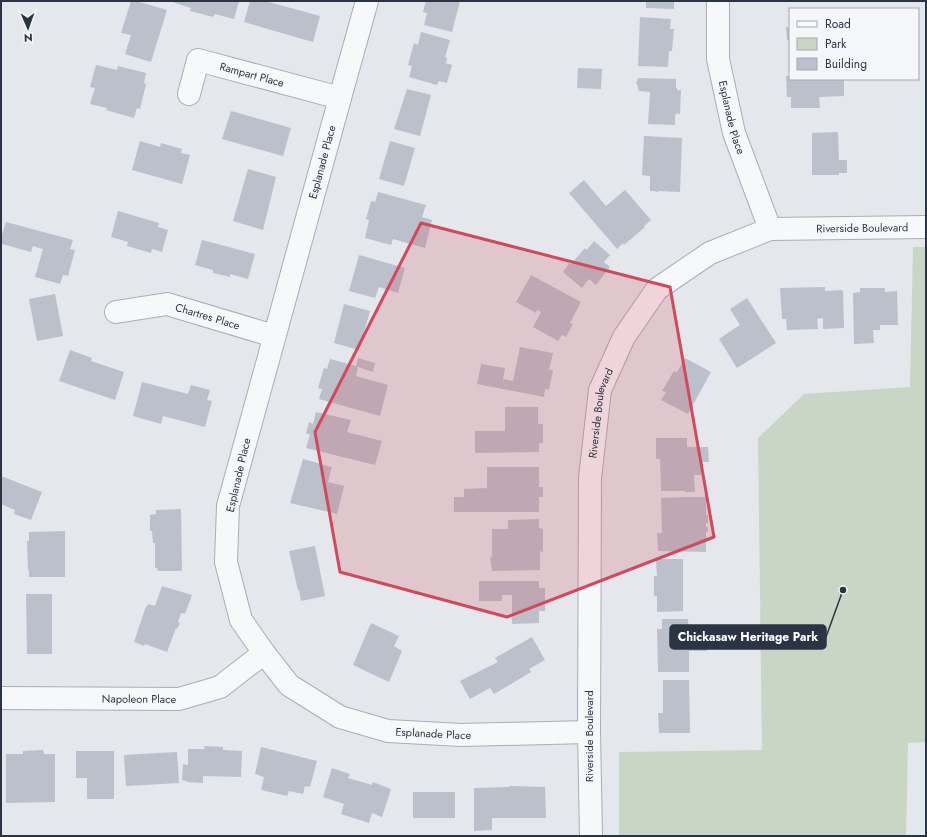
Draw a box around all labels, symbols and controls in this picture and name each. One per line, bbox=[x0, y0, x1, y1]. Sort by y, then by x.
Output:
north arrow bbox=[8, 8, 48, 48]
legend bbox=[789, 8, 919, 80]
text: Road bbox=[825, 15, 851, 33]
text: N bbox=[24, 30, 33, 46]
text: Park bbox=[825, 35, 847, 53]
text: Building bbox=[825, 55, 867, 73]
street label: Rampart Place bbox=[218, 58, 286, 91]
street label: Esplanade Place bbox=[715, 79, 749, 157]
street label: Esplanade Place bbox=[304, 123, 340, 201]
street label: Riverside Boulevard bbox=[816, 219, 908, 236]
street label: Chartres Place bbox=[173, 299, 242, 333]
street label: Riverside Boulevard bbox=[584, 365, 617, 459]
street label: Esplanade Place bbox=[222, 436, 254, 514]
callout: Chickasaw Heritage Park bbox=[670, 625, 826, 649]
text: Chickasaw Heritage Park bbox=[678, 628, 818, 646]
street label: Riverside Boulevard bbox=[581, 690, 597, 782]
street label: Napoleon Place bbox=[102, 691, 176, 707]
street label: Esplanade Place bbox=[395, 723, 472, 743]

